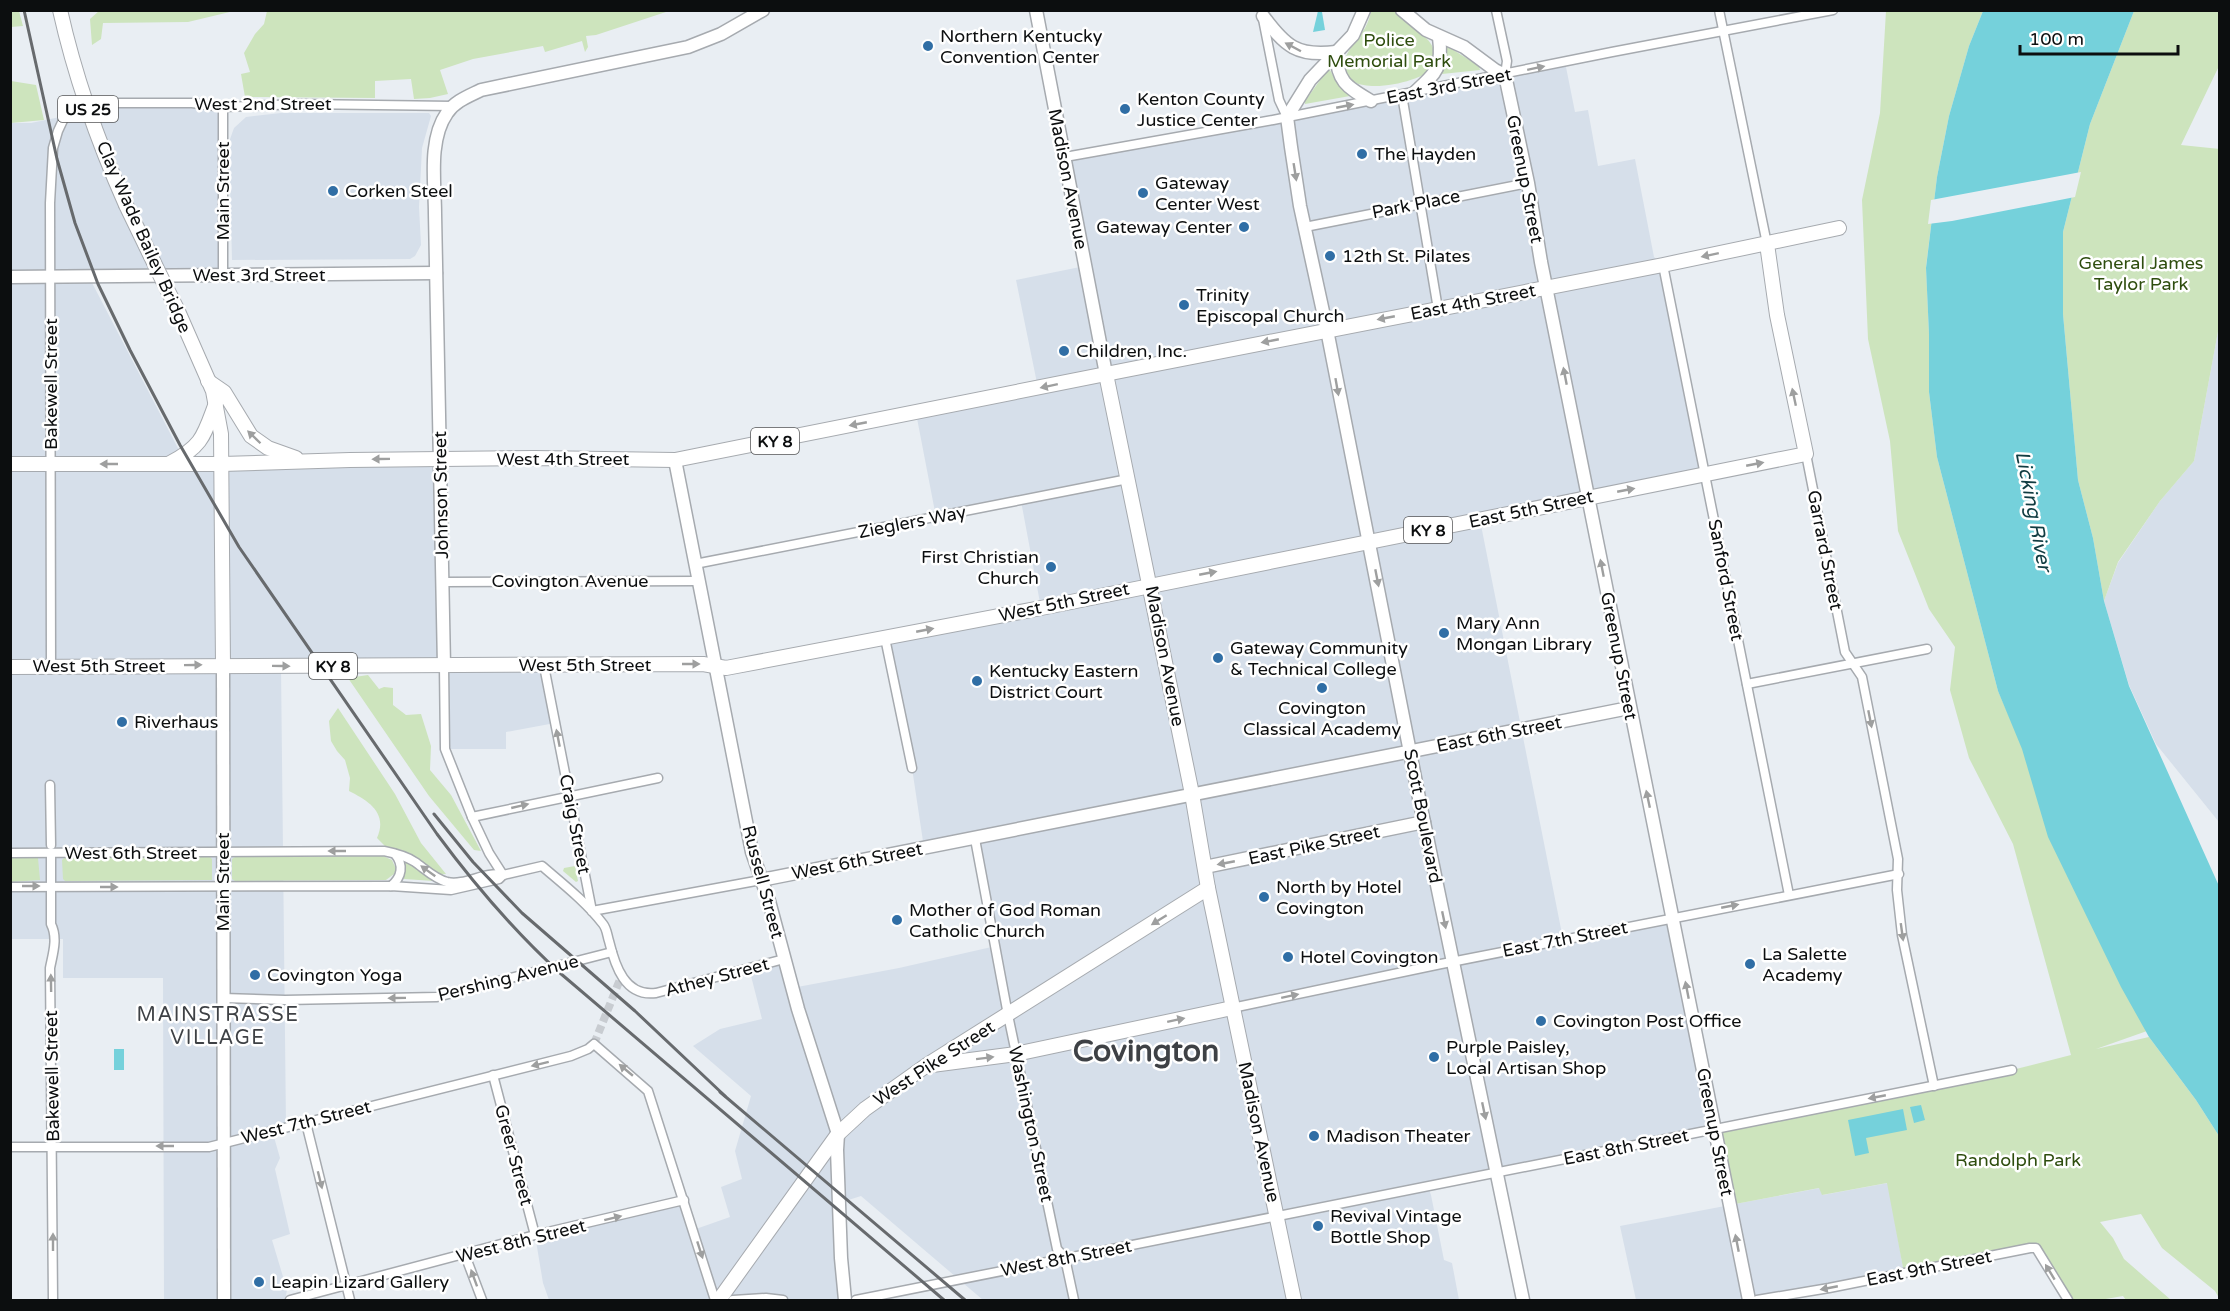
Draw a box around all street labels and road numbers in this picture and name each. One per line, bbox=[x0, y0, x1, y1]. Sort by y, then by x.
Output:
street label: East 3rd Street bbox=[1385, 63, 1514, 109]
street label: West 2nd Street bbox=[194, 93, 332, 115]
road number: US 25 bbox=[58, 96, 118, 122]
street label: Madison Avenue bbox=[1044, 107, 1092, 251]
street label: Greenup Street bbox=[1502, 113, 1548, 245]
street label: Clay Wade Bailey Bridge bbox=[92, 138, 196, 336]
street label: Main Street bbox=[212, 141, 234, 241]
street label: Park Place bbox=[1370, 185, 1462, 223]
street label: West 3rd Street bbox=[192, 264, 326, 286]
street label: East 4th Street bbox=[1409, 279, 1537, 325]
street label: Bakewell Street bbox=[40, 318, 62, 450]
road number: KY 8 bbox=[751, 428, 799, 454]
street label: Johnson Street bbox=[429, 431, 453, 559]
street label: West 4th Street bbox=[497, 448, 630, 470]
street label: East 5th Street bbox=[1467, 485, 1595, 533]
street label: Garrard Street bbox=[1803, 488, 1847, 612]
street label: Zieglers Way bbox=[856, 501, 968, 543]
road number: KY 8 bbox=[1404, 517, 1452, 543]
street label: Sanford Street bbox=[1703, 517, 1749, 643]
street label: Covington Avenue bbox=[491, 570, 649, 592]
street label: West 5th Street bbox=[997, 577, 1131, 627]
street label: Madison Avenue bbox=[1141, 584, 1189, 728]
street label: Greenup Street bbox=[1596, 590, 1642, 722]
road number: KY 8 bbox=[309, 653, 357, 679]
street label: West 5th Street bbox=[519, 654, 652, 676]
street label: West 5th Street bbox=[33, 655, 166, 677]
street label: East 6th Street bbox=[1435, 711, 1563, 757]
street label: Scott Boulevard bbox=[1399, 747, 1447, 885]
street label: Craig Street bbox=[555, 772, 595, 876]
street label: East Pike Street bbox=[1246, 820, 1382, 870]
street label: Russell Street bbox=[737, 823, 789, 941]
street label: Main Street bbox=[212, 832, 234, 932]
street label: West 6th Street bbox=[790, 837, 924, 884]
street label: West 6th Street bbox=[65, 842, 198, 864]
street label: East 7th Street bbox=[1501, 916, 1629, 962]
street label: Pershing Avenue bbox=[435, 950, 581, 1006]
street label: Athey Street bbox=[663, 953, 772, 1001]
street label: Bakewell Street bbox=[40, 1010, 64, 1142]
street label: West Pike Street bbox=[869, 1016, 999, 1110]
street label: Washington Street bbox=[1004, 1044, 1058, 1204]
street label: Madison Avenue bbox=[1233, 1060, 1285, 1204]
street label: Greenup Street bbox=[1692, 1066, 1738, 1198]
street label: West 7th Street bbox=[239, 1095, 373, 1149]
street label: Greer Street bbox=[490, 1102, 538, 1208]
street label: East 8th Street bbox=[1562, 1124, 1690, 1170]
street label: West 8th Street bbox=[454, 1214, 588, 1268]
street label: West 8th Street bbox=[999, 1234, 1133, 1281]
street label: East 9th Street bbox=[1865, 1245, 1993, 1291]

